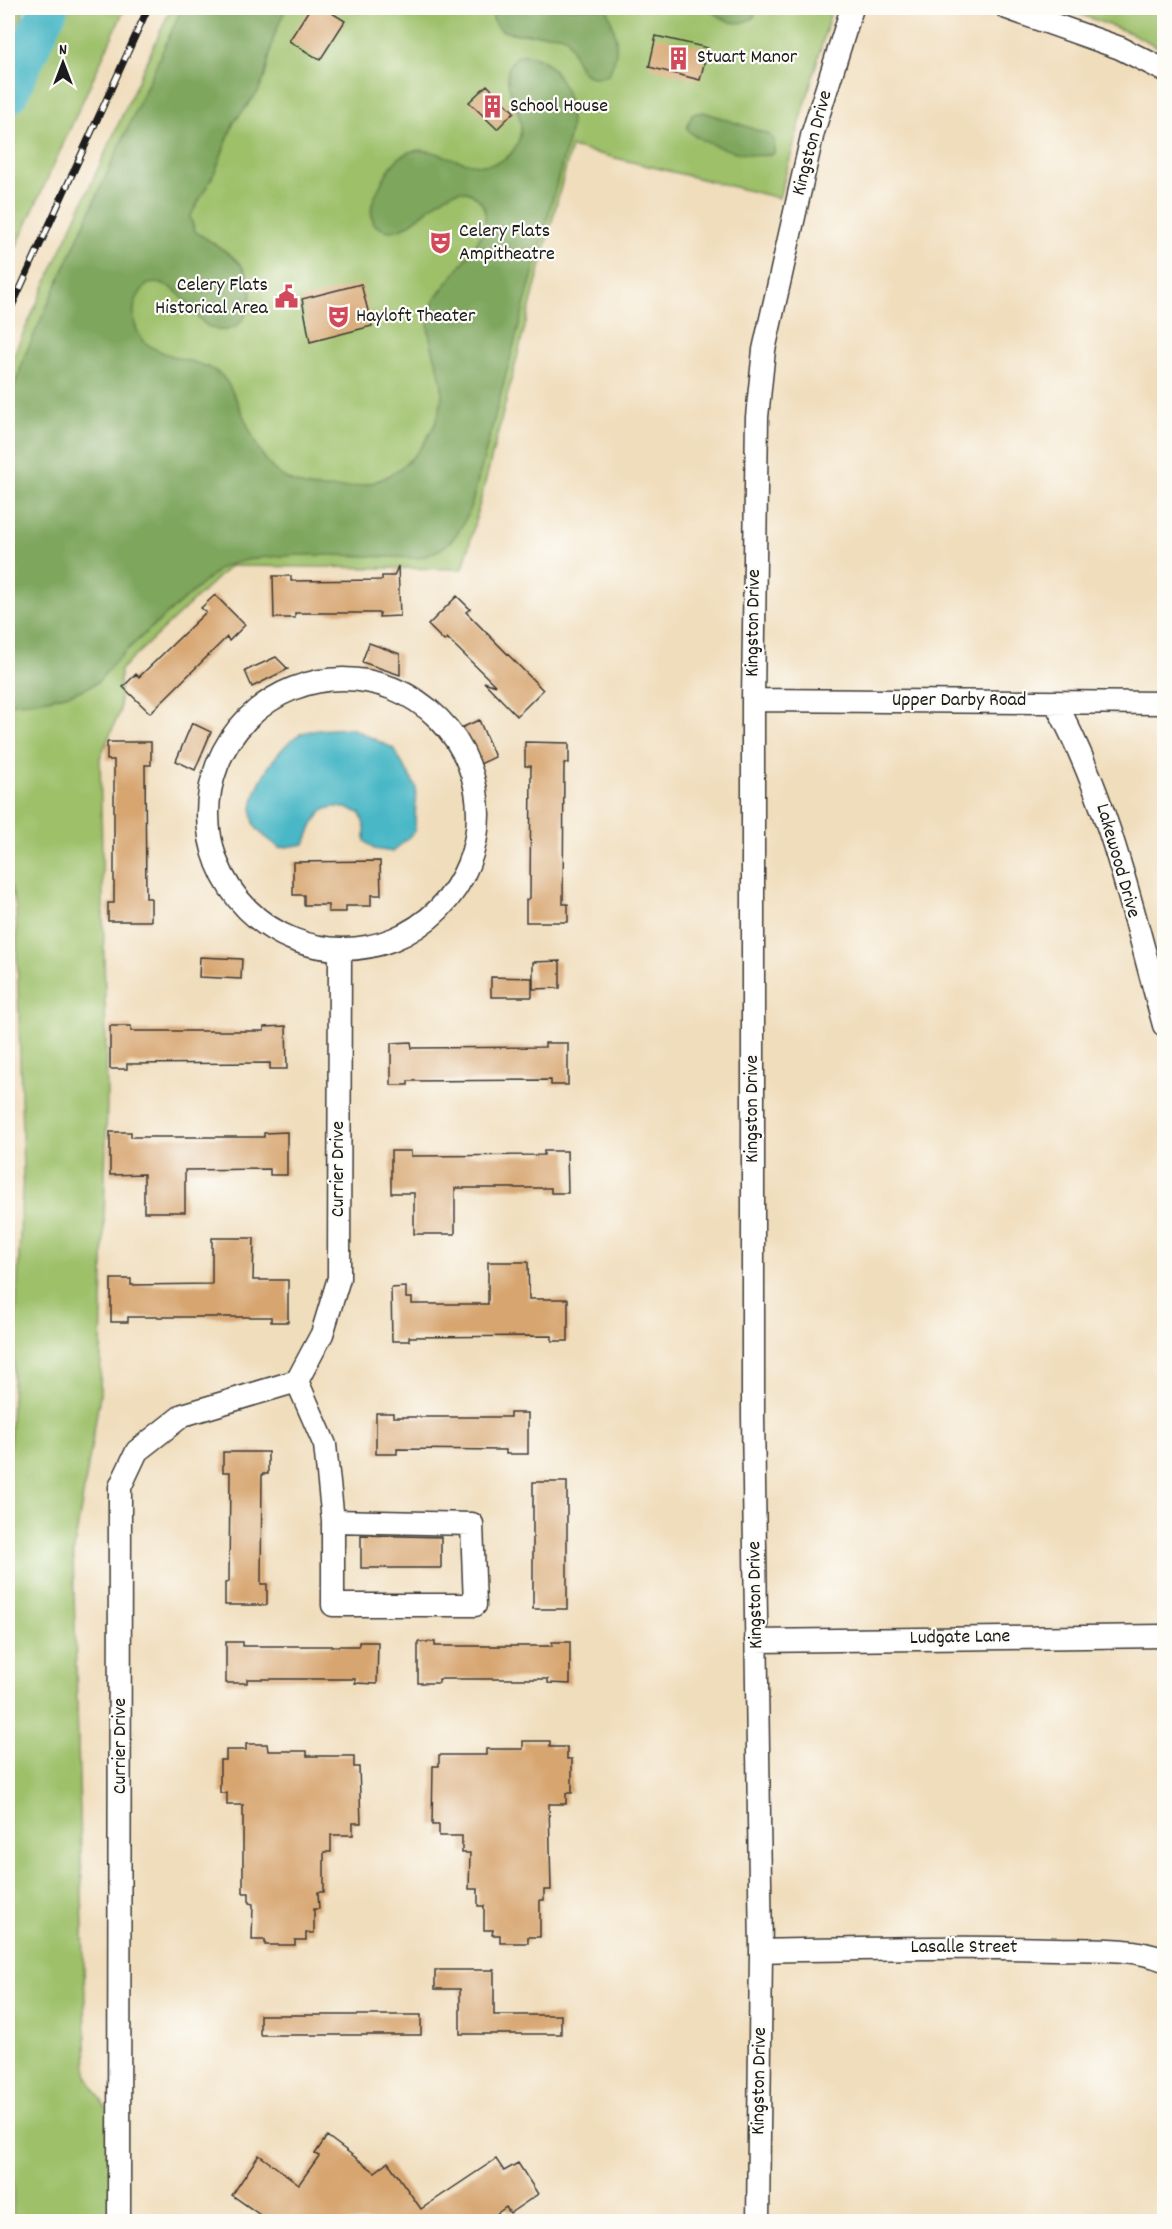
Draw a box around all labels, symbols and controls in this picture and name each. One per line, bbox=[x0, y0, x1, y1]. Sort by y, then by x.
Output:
north arrow bbox=[33, 33, 93, 93]
text: N bbox=[59, 39, 67, 62]
place label: Stuart Manor bbox=[697, 44, 798, 72]
building icon: Stuart Manor bbox=[666, 45, 692, 71]
street label: Kingston Drive bbox=[786, 87, 841, 199]
place label: School House bbox=[510, 93, 608, 121]
building icon: School House bbox=[479, 94, 505, 120]
place label: Celery Flats Ampitheatre bbox=[459, 218, 555, 269]
theatre icon: Celery Flats Ampitheatre bbox=[428, 230, 454, 256]
place label: Celery Flats Historical Area bbox=[155, 272, 269, 323]
public building icon: Celery Flats Historical Area bbox=[273, 284, 299, 310]
place label: Hayloft Theater bbox=[356, 303, 476, 331]
theatre icon: Hayloft Theater bbox=[325, 304, 351, 330]
street label: Kingston Drive bbox=[739, 569, 769, 677]
street label: Upper Darby Road bbox=[892, 687, 1026, 715]
street label: Lakewood Drive bbox=[1087, 801, 1147, 922]
street label: Kingston Drive bbox=[739, 1055, 767, 1163]
street label: Currier Drive bbox=[325, 1121, 353, 1217]
street label: Kingston Drive bbox=[741, 1541, 771, 1649]
street label: Ludgate Lane bbox=[909, 1623, 1011, 1653]
street label: Currier Drive bbox=[107, 1698, 135, 1794]
street label: Lasalle Street bbox=[911, 1934, 1017, 1962]
street label: Kingston Drive bbox=[745, 2027, 775, 2135]

